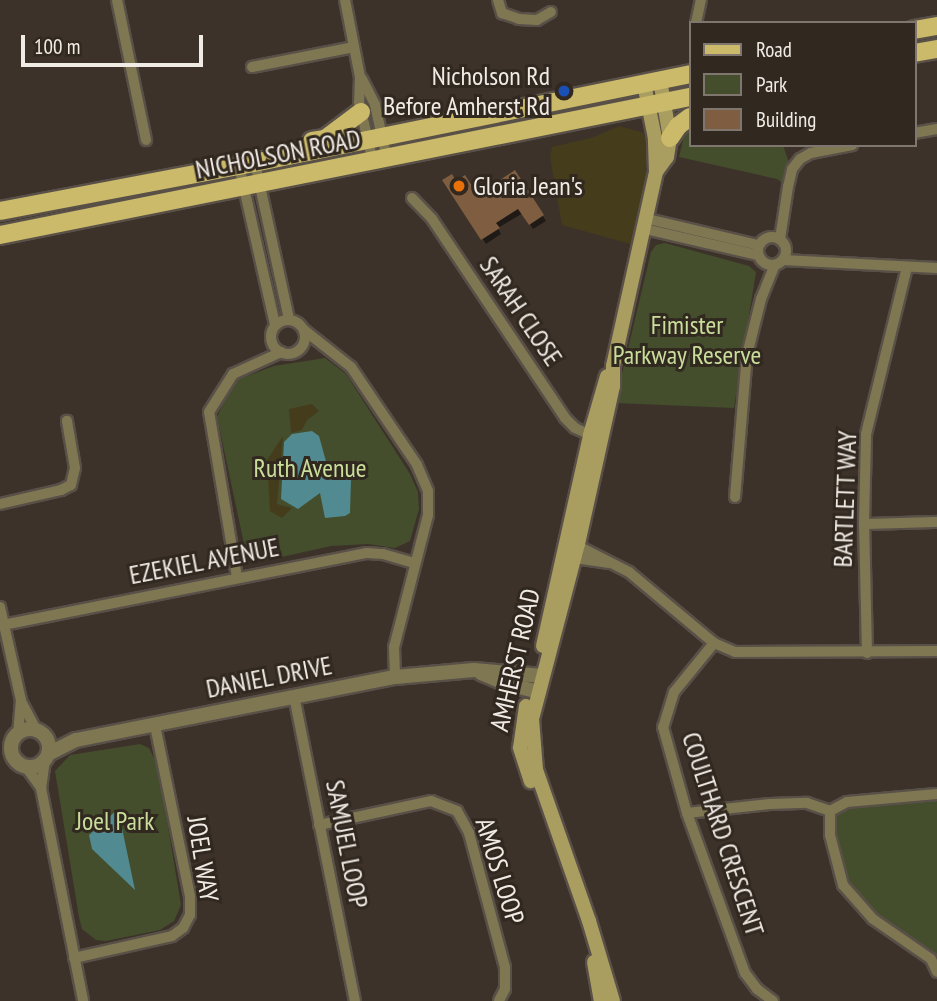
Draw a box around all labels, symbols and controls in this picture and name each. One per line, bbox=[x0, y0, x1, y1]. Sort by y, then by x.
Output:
scale bar bbox=[24, 21, 206, 65]
legend bbox=[688, 21, 916, 147]
text: 100 m bbox=[34, 33, 80, 60]
text: Road bbox=[756, 36, 792, 63]
place label: Nicholson Rd Before Amherst Rd bbox=[382, 60, 550, 122]
text: Park bbox=[756, 71, 787, 98]
marker: Nicholson Rd Before Amherst Rd bbox=[556, 83, 572, 99]
text: Building bbox=[756, 106, 816, 133]
street label: NICHOLSON ROAD bbox=[193, 123, 363, 185]
place label: Gloria Jean's bbox=[473, 170, 583, 202]
marker: Gloria Jean's bbox=[451, 178, 467, 194]
street label: SARAH CLOSE bbox=[473, 251, 569, 371]
park label: Fimister Parkway Reserve bbox=[612, 309, 762, 370]
street label: BARTLETT WAY bbox=[827, 429, 863, 569]
park label: Ruth Avenue bbox=[253, 452, 367, 484]
street label: EZEKIEL AVENUE bbox=[126, 531, 282, 591]
street label: AMHERST ROAD bbox=[483, 585, 547, 735]
street label: DANIEL DRIVE bbox=[203, 649, 335, 705]
street label: COULTHARD CRESCENT bbox=[675, 728, 771, 940]
street label: SAMUEL LOOP bbox=[319, 777, 375, 911]
park label: Joel Park bbox=[76, 805, 154, 837]
street label: JOEL WAY bbox=[181, 813, 225, 905]
street label: AMOS LOOP bbox=[469, 814, 531, 928]

